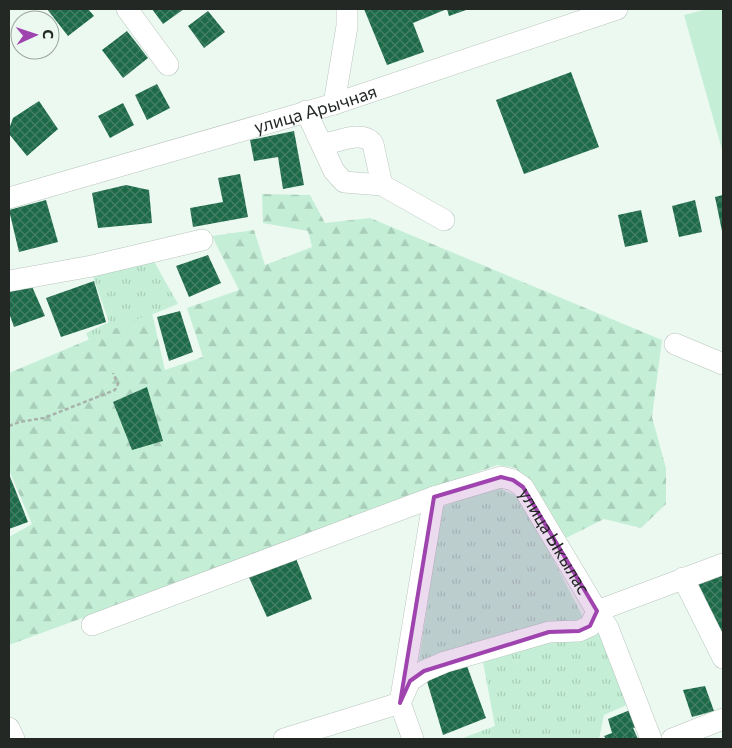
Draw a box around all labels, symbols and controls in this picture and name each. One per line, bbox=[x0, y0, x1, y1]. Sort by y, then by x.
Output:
north arrow bbox=[10, 10, 60, 60]
text: С bbox=[40, 29, 57, 40]
street label: улица Арычная bbox=[251, 79, 380, 138]
street label: улица Ыкылас bbox=[515, 484, 595, 598]

